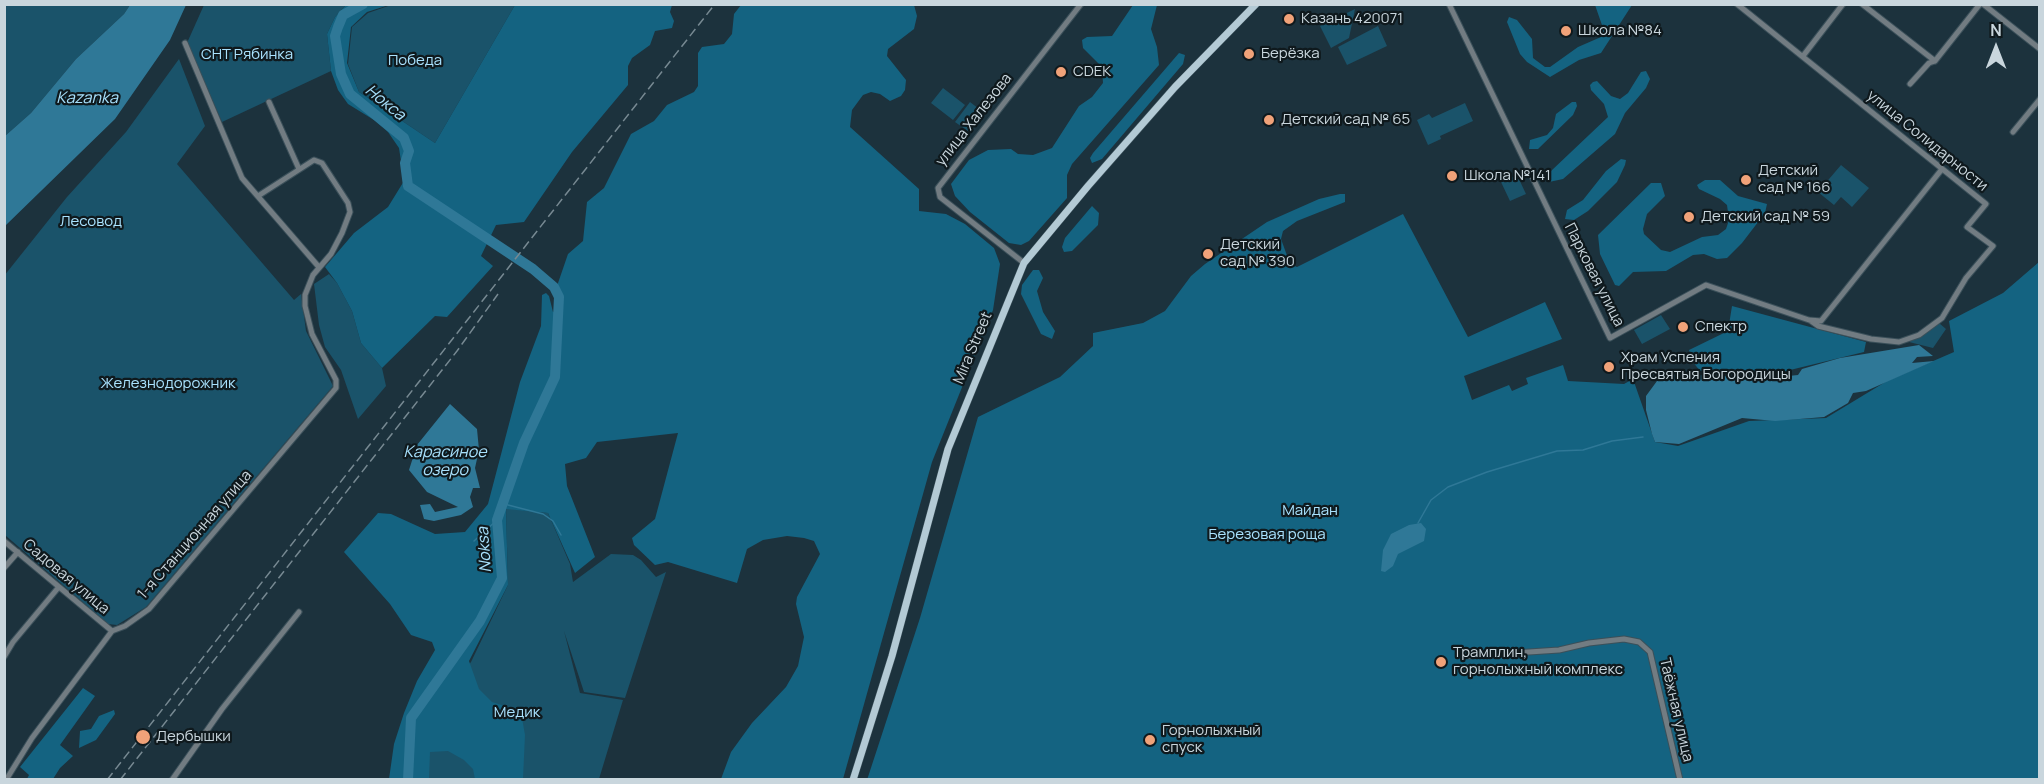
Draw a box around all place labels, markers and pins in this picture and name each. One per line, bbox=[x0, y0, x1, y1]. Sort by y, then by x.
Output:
place label: Казань 420071 bbox=[1301, 10, 1403, 28]
marker: Казань 420071 bbox=[1282, 12, 1296, 26]
place label: Школа №84 bbox=[1578, 22, 1662, 40]
marker: Школа №84 bbox=[1559, 24, 1573, 38]
place label: Берёзка bbox=[1261, 45, 1320, 63]
marker: Берёзка bbox=[1242, 47, 1256, 61]
place label: CDEK bbox=[1073, 63, 1111, 81]
marker: CDEK bbox=[1054, 65, 1068, 79]
place label: Детский сад № 65 bbox=[1281, 111, 1410, 129]
marker: Детский сад № 65 bbox=[1262, 113, 1276, 127]
place label: Детский сад № 166 bbox=[1758, 162, 1831, 197]
place label: Школа №141 bbox=[1464, 167, 1551, 185]
marker: Школа №141 bbox=[1445, 169, 1459, 183]
marker: Детский сад № 166 bbox=[1739, 173, 1753, 187]
place label: Детский сад № 59 bbox=[1701, 208, 1830, 226]
marker: Детский сад № 59 bbox=[1682, 210, 1696, 224]
place label: Детский сад № 390 bbox=[1220, 236, 1295, 271]
marker: Детский сад № 390 bbox=[1201, 247, 1215, 261]
place label: Спектр bbox=[1695, 318, 1747, 336]
marker: Спектр bbox=[1676, 320, 1690, 334]
place label: Храм Успения Пресвятыя Богородицы bbox=[1621, 349, 1791, 384]
marker: Храм Успения Пресвятыя Богородицы bbox=[1602, 360, 1616, 374]
place label: Трамплин, горнолыжный комплекс bbox=[1453, 644, 1623, 679]
marker: Трамплин, горнолыжный комплекс bbox=[1434, 655, 1448, 669]
place label: Горнолыжный спуск bbox=[1162, 722, 1261, 757]
marker: Дербышки bbox=[134, 728, 152, 746]
place label: Дербышки bbox=[156, 728, 231, 746]
marker: Горнолыжный спуск bbox=[1143, 733, 1157, 747]

